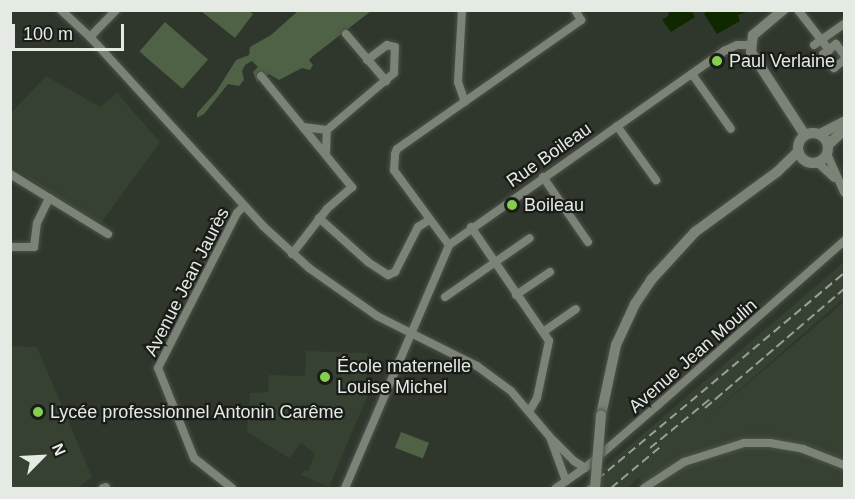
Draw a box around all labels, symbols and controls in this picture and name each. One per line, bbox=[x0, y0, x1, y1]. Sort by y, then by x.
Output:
scale bar bbox=[15, 12, 128, 50]
text: 100 m bbox=[23, 24, 73, 44]
place label: Paul Verlaine bbox=[729, 50, 835, 72]
marker: Paul Verlaine bbox=[710, 54, 724, 68]
street label: Rue Boileau bbox=[503, 118, 595, 192]
place label: Boileau bbox=[524, 194, 584, 216]
marker: Boileau bbox=[505, 198, 519, 212]
street label: Avenue Jean Jaurès bbox=[140, 204, 234, 360]
street label: Avenue Jean Moulin bbox=[624, 294, 762, 418]
place label: École maternelle Louise Michel bbox=[337, 356, 471, 398]
marker: École maternelle Louise Michel bbox=[318, 370, 332, 384]
place label: Lycée professionnel Antonin Carême bbox=[50, 401, 345, 423]
marker: Lycée professionnel Antonin Carême bbox=[31, 405, 45, 419]
north arrow bbox=[12, 427, 72, 487]
text: N bbox=[49, 441, 69, 458]

